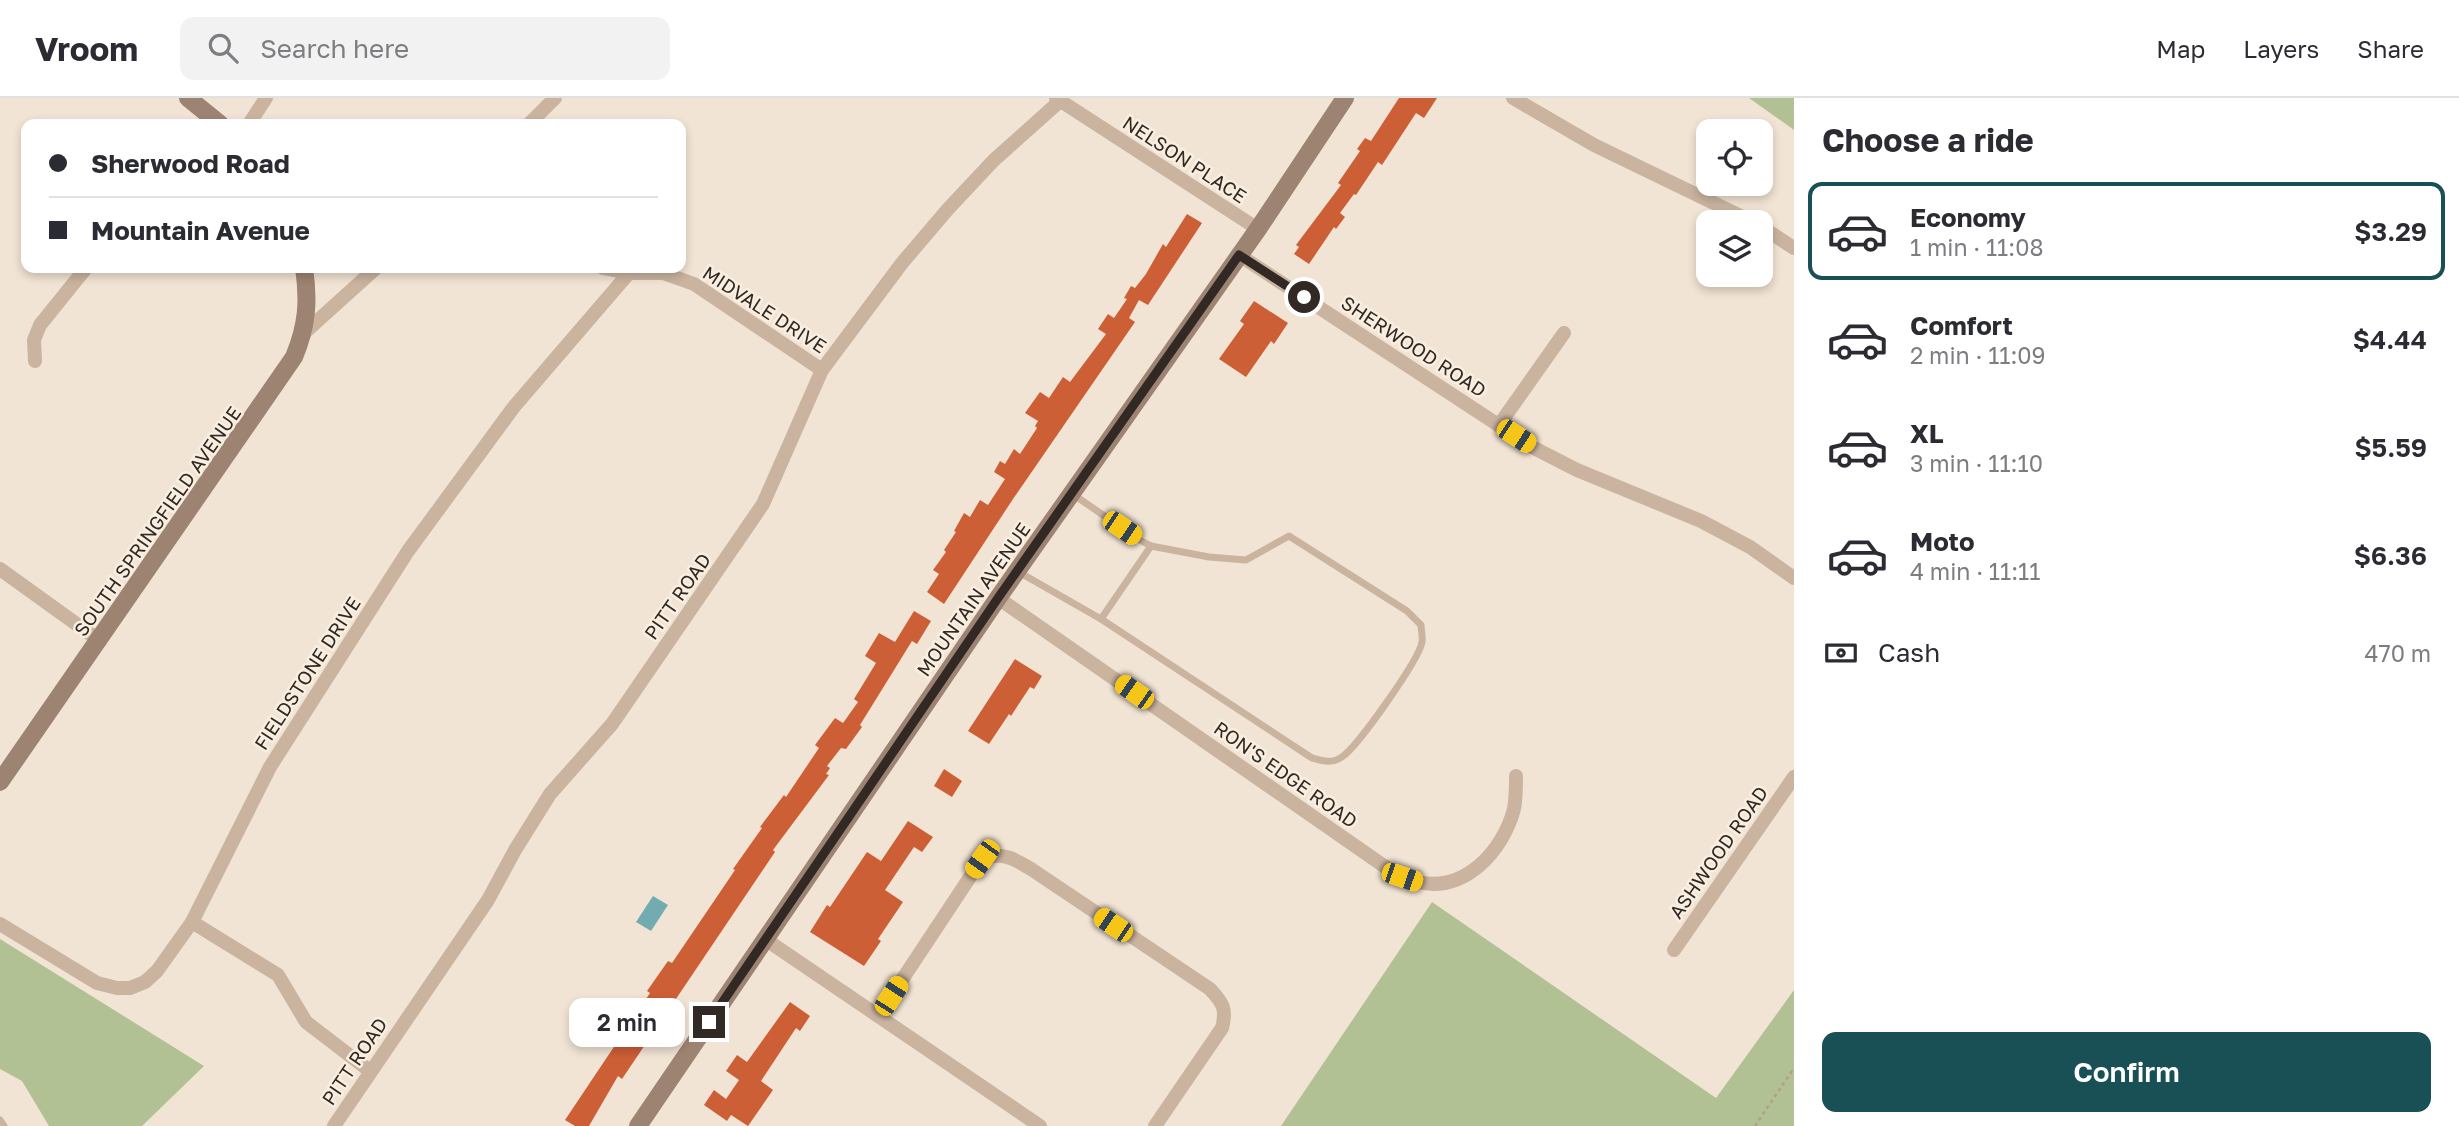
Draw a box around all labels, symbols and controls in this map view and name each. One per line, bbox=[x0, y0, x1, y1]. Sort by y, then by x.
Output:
search box bbox=[180, 17, 670, 80]
text: Vroom bbox=[35, 29, 138, 68]
icon: search bbox=[204, 29, 242, 67]
text: Search here bbox=[260, 33, 409, 64]
text: Map bbox=[2156, 34, 2205, 63]
text: Layers bbox=[2243, 34, 2319, 63]
text: Share bbox=[2357, 34, 2424, 63]
street label: NELSON PLACE bbox=[1119, 111, 1251, 207]
map controls bbox=[1696, 119, 1773, 287]
button: locate bbox=[1696, 119, 1773, 196]
text: Choose a ride bbox=[1822, 121, 2034, 159]
text: Sherwood Road bbox=[91, 148, 290, 179]
icon: car bbox=[1826, 200, 1889, 263]
text: Economy bbox=[1910, 202, 2026, 233]
button: layers bbox=[1696, 210, 1773, 287]
text: Mountain Avenue bbox=[91, 215, 310, 246]
text: $3.29 bbox=[2354, 216, 2427, 247]
text: 1 min · 11:08 bbox=[1910, 233, 2043, 261]
street label: MIDVALE DRIVE bbox=[699, 261, 831, 357]
route start bbox=[1288, 281, 1320, 313]
street label: SHERWOOD ROAD bbox=[1337, 291, 1491, 401]
icon: car bbox=[1826, 308, 1889, 371]
text: Comfort bbox=[1910, 310, 2013, 341]
text: $4.44 bbox=[2353, 324, 2427, 355]
text: 2 min · 11:09 bbox=[1910, 341, 2046, 369]
street label: SOUTH SPRINGFIELD AVENUE bbox=[69, 402, 245, 640]
car bbox=[1493, 416, 1540, 456]
icon: car bbox=[1826, 416, 1889, 479]
text: XL bbox=[1910, 418, 1944, 449]
text: $5.59 bbox=[2354, 432, 2427, 463]
text: 3 min · 11:10 bbox=[1910, 449, 2043, 477]
car bbox=[1099, 508, 1146, 548]
street label: MOUNTAIN AVENUE bbox=[911, 518, 1035, 680]
icon: car bbox=[1826, 524, 1889, 587]
text: Moto bbox=[1910, 526, 1975, 557]
text: $6.36 bbox=[2354, 540, 2427, 571]
street label: PITT ROAD bbox=[639, 548, 715, 644]
text: 4 min · 11:11 bbox=[1910, 557, 2040, 585]
street label: FIELDSTONE DRIVE bbox=[249, 592, 365, 754]
icon: cash bbox=[1822, 634, 1860, 672]
text: Cash bbox=[1878, 637, 1940, 668]
text: 470 m bbox=[2364, 639, 2431, 667]
car bbox=[1111, 671, 1158, 713]
street label: RON'S EDGE ROAD bbox=[1210, 716, 1362, 832]
street label: ASHWOOD ROAD bbox=[1664, 782, 1772, 922]
car bbox=[962, 836, 1003, 882]
car bbox=[1379, 860, 1426, 894]
car bbox=[1090, 905, 1137, 945]
car bbox=[871, 973, 912, 1019]
callout: 2 min bbox=[569, 998, 684, 1046]
route end bbox=[693, 1006, 725, 1038]
text: 2 min bbox=[597, 1008, 657, 1036]
street label: PITT ROAD bbox=[316, 1013, 392, 1109]
button: Confirm bbox=[1822, 1032, 2431, 1112]

